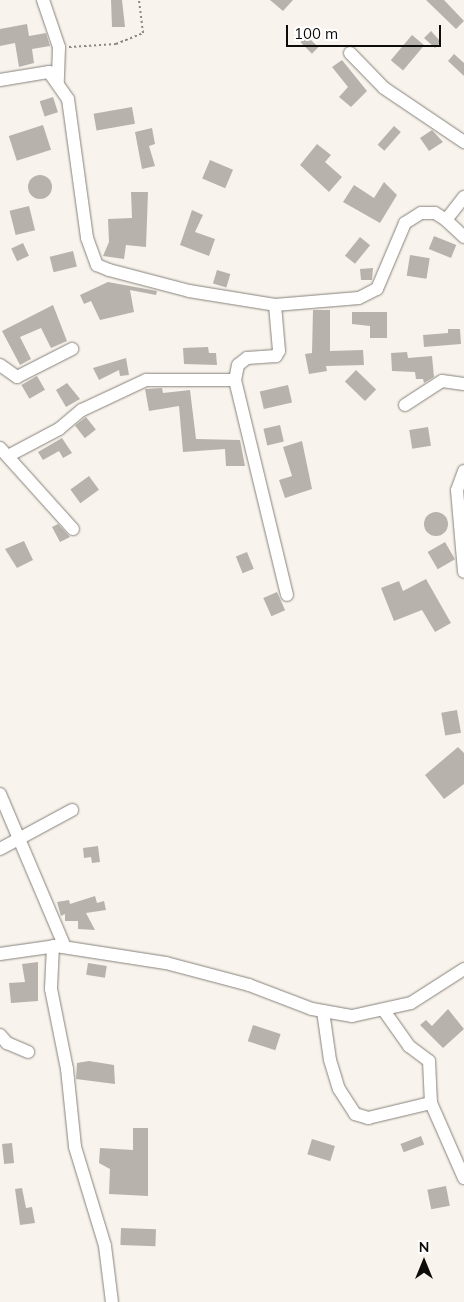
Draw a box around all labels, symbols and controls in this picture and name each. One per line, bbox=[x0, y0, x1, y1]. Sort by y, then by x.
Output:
scale bar bbox=[289, 15, 444, 47]
text: 100 m bbox=[294, 24, 338, 43]
north arrow bbox=[399, 1237, 449, 1287]
text: N bbox=[419, 1238, 429, 1256]

